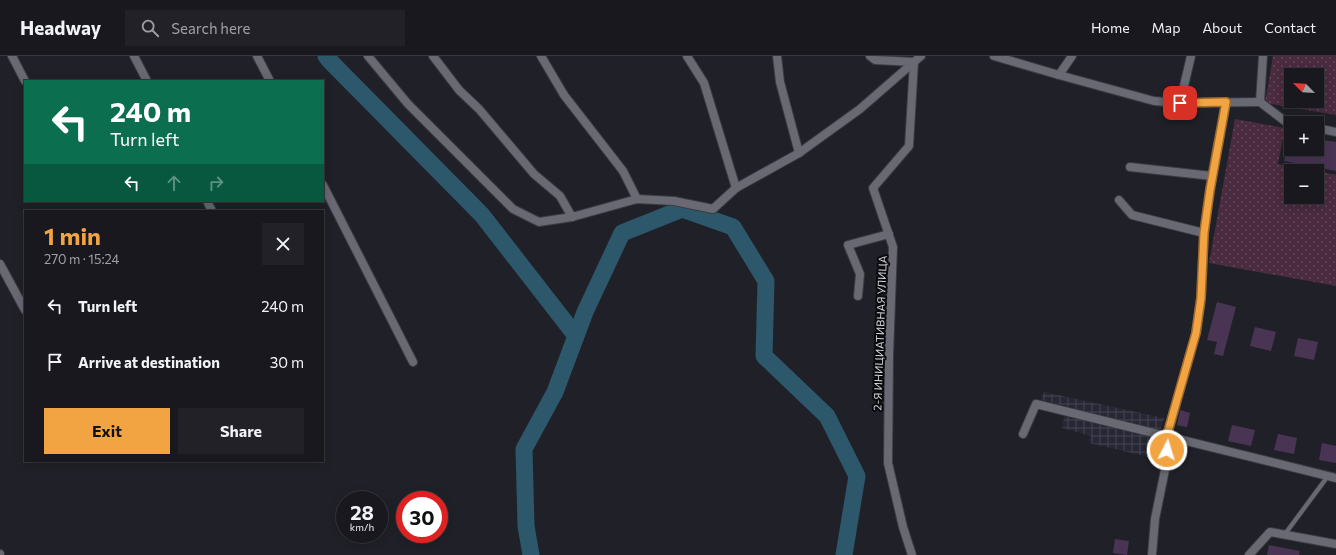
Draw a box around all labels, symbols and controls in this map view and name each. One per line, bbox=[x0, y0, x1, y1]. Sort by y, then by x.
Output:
search box bbox=[125, 10, 405, 46]
text: Headway bbox=[20, 16, 101, 39]
icon: search bbox=[139, 17, 161, 39]
text: Search here bbox=[171, 19, 251, 37]
text: Home bbox=[1091, 19, 1130, 36]
text: Map bbox=[1152, 19, 1180, 36]
text: About bbox=[1202, 19, 1242, 36]
text: Contact bbox=[1264, 19, 1316, 36]
north arrow bbox=[1284, 68, 1324, 108]
map controls bbox=[1284, 68, 1324, 204]
pin bbox=[1163, 86, 1197, 120]
icon: arrive bbox=[1169, 92, 1191, 114]
text: 240 m bbox=[110, 94, 191, 128]
icon: left bbox=[44, 96, 96, 148]
button: + bbox=[1284, 116, 1324, 156]
text: Turn left bbox=[110, 128, 179, 150]
button: − bbox=[1284, 164, 1324, 204]
icon: left bbox=[121, 172, 143, 194]
icon: ahead bbox=[163, 172, 185, 194]
icon: right bbox=[205, 172, 227, 194]
text: 1 min bbox=[44, 221, 101, 250]
button: close bbox=[262, 223, 304, 265]
text: 270 m · 15:24 bbox=[44, 251, 119, 267]
street label: 2-Я ИНИЦИАТИВНАЯ УЛИЦА bbox=[870, 255, 889, 411]
icon: left bbox=[44, 295, 66, 317]
text: Turn left bbox=[78, 297, 137, 315]
text: 240 m bbox=[261, 297, 304, 315]
icon: arrive bbox=[44, 351, 66, 373]
text: Arrive at destination bbox=[78, 353, 220, 371]
text: 30 m bbox=[270, 353, 304, 371]
button: Exit bbox=[44, 408, 170, 454]
button: Share bbox=[178, 408, 304, 454]
position arrow bbox=[1146, 429, 1188, 471]
speed limit sign: 30 bbox=[396, 491, 448, 543]
text: 28 bbox=[350, 500, 374, 524]
text: km/h bbox=[350, 521, 374, 533]

